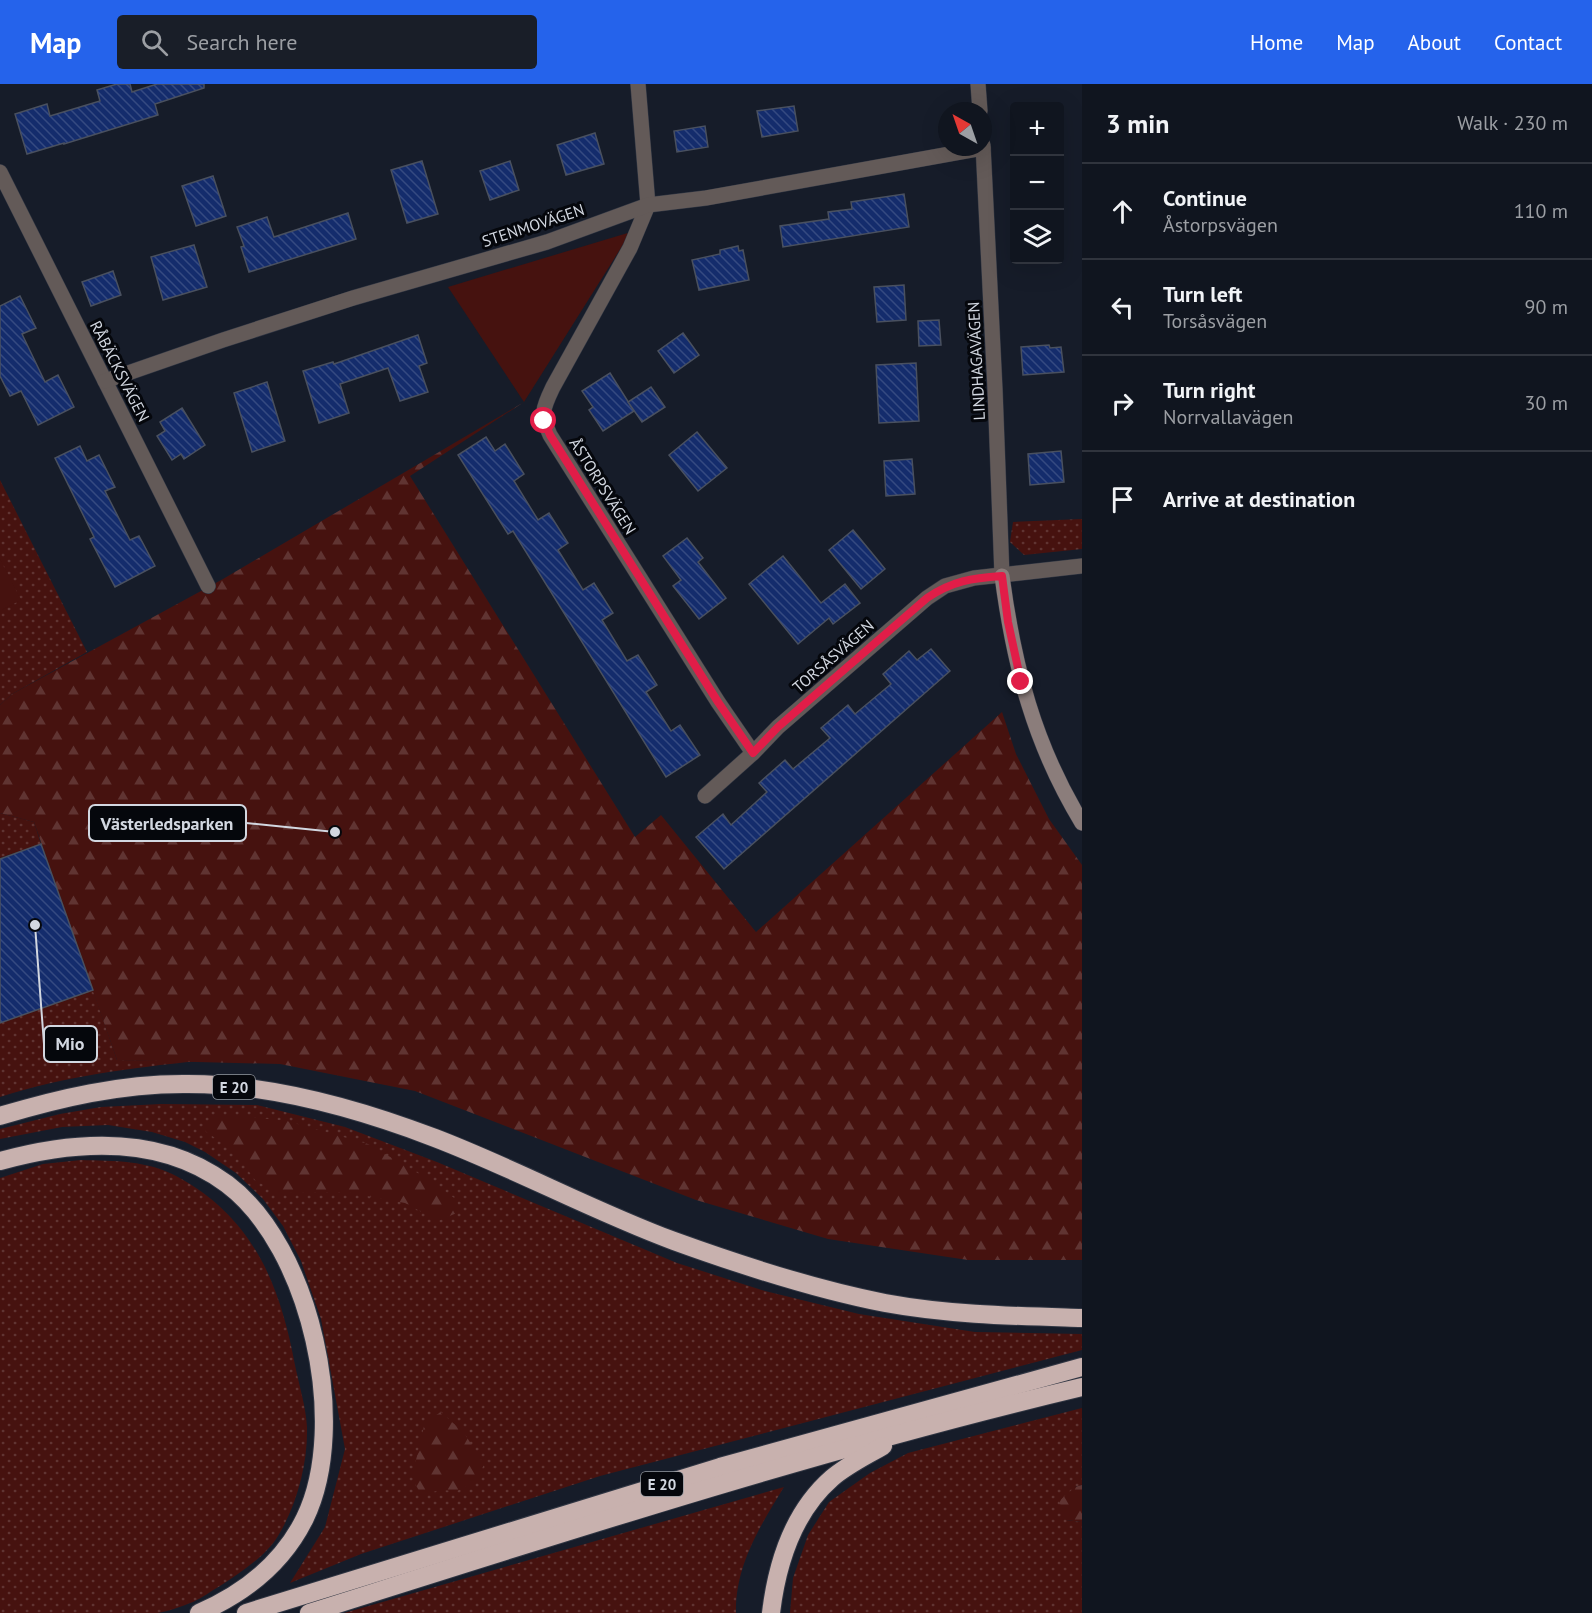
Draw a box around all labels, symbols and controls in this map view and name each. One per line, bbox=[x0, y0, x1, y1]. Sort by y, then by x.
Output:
search box bbox=[117, 15, 537, 69]
text: Map bbox=[30, 24, 81, 61]
icon: search bbox=[138, 26, 171, 59]
text: Search here bbox=[186, 28, 297, 56]
text: Home bbox=[1250, 29, 1303, 56]
text: Map bbox=[1336, 29, 1375, 56]
text: About bbox=[1408, 29, 1461, 56]
text: Contact bbox=[1494, 29, 1562, 56]
north arrow bbox=[938, 102, 992, 156]
map controls bbox=[1010, 102, 1064, 264]
button: + bbox=[1010, 102, 1064, 156]
text: 3 min bbox=[1106, 107, 1169, 140]
text: Walk · 230 m bbox=[1457, 110, 1568, 136]
button: − bbox=[1010, 156, 1064, 210]
text: Continue bbox=[1163, 184, 1247, 212]
icon: ahead bbox=[1106, 195, 1139, 228]
text: 110 m bbox=[1514, 198, 1568, 224]
street label: STENMOVÄGEN bbox=[479, 199, 587, 251]
button: layers bbox=[1010, 210, 1064, 264]
text: Åstorpsvägen bbox=[1163, 212, 1278, 238]
text: Turn left bbox=[1163, 280, 1243, 308]
icon: left bbox=[1106, 291, 1139, 324]
text: 90 m bbox=[1525, 294, 1568, 320]
street label: LINDHAGAVÄGEN bbox=[963, 301, 989, 421]
text: Torsåsvägen bbox=[1163, 308, 1267, 334]
street label: RÅBÄCKSVÄGEN bbox=[86, 317, 154, 425]
text: Turn right bbox=[1163, 376, 1255, 404]
icon: right bbox=[1106, 387, 1139, 420]
text: 30 m bbox=[1525, 390, 1568, 416]
text: Norrvallavägen bbox=[1163, 404, 1293, 430]
route start bbox=[530, 407, 556, 433]
street label: ÅSTORPSVÄGEN bbox=[565, 434, 641, 538]
icon: arrive bbox=[1106, 483, 1139, 516]
text: Arrive at destination bbox=[1163, 485, 1355, 513]
street label: TORSÅSVÄGEN bbox=[788, 615, 878, 697]
route end bbox=[1007, 668, 1033, 694]
callout: Västerledsparken bbox=[89, 805, 246, 841]
text: Västerledsparken bbox=[100, 812, 233, 835]
callout: Mio bbox=[44, 1026, 97, 1062]
text: Mio bbox=[56, 1032, 85, 1055]
road number: E 20 bbox=[213, 1075, 255, 1099]
road number: E 20 bbox=[641, 1472, 683, 1496]

